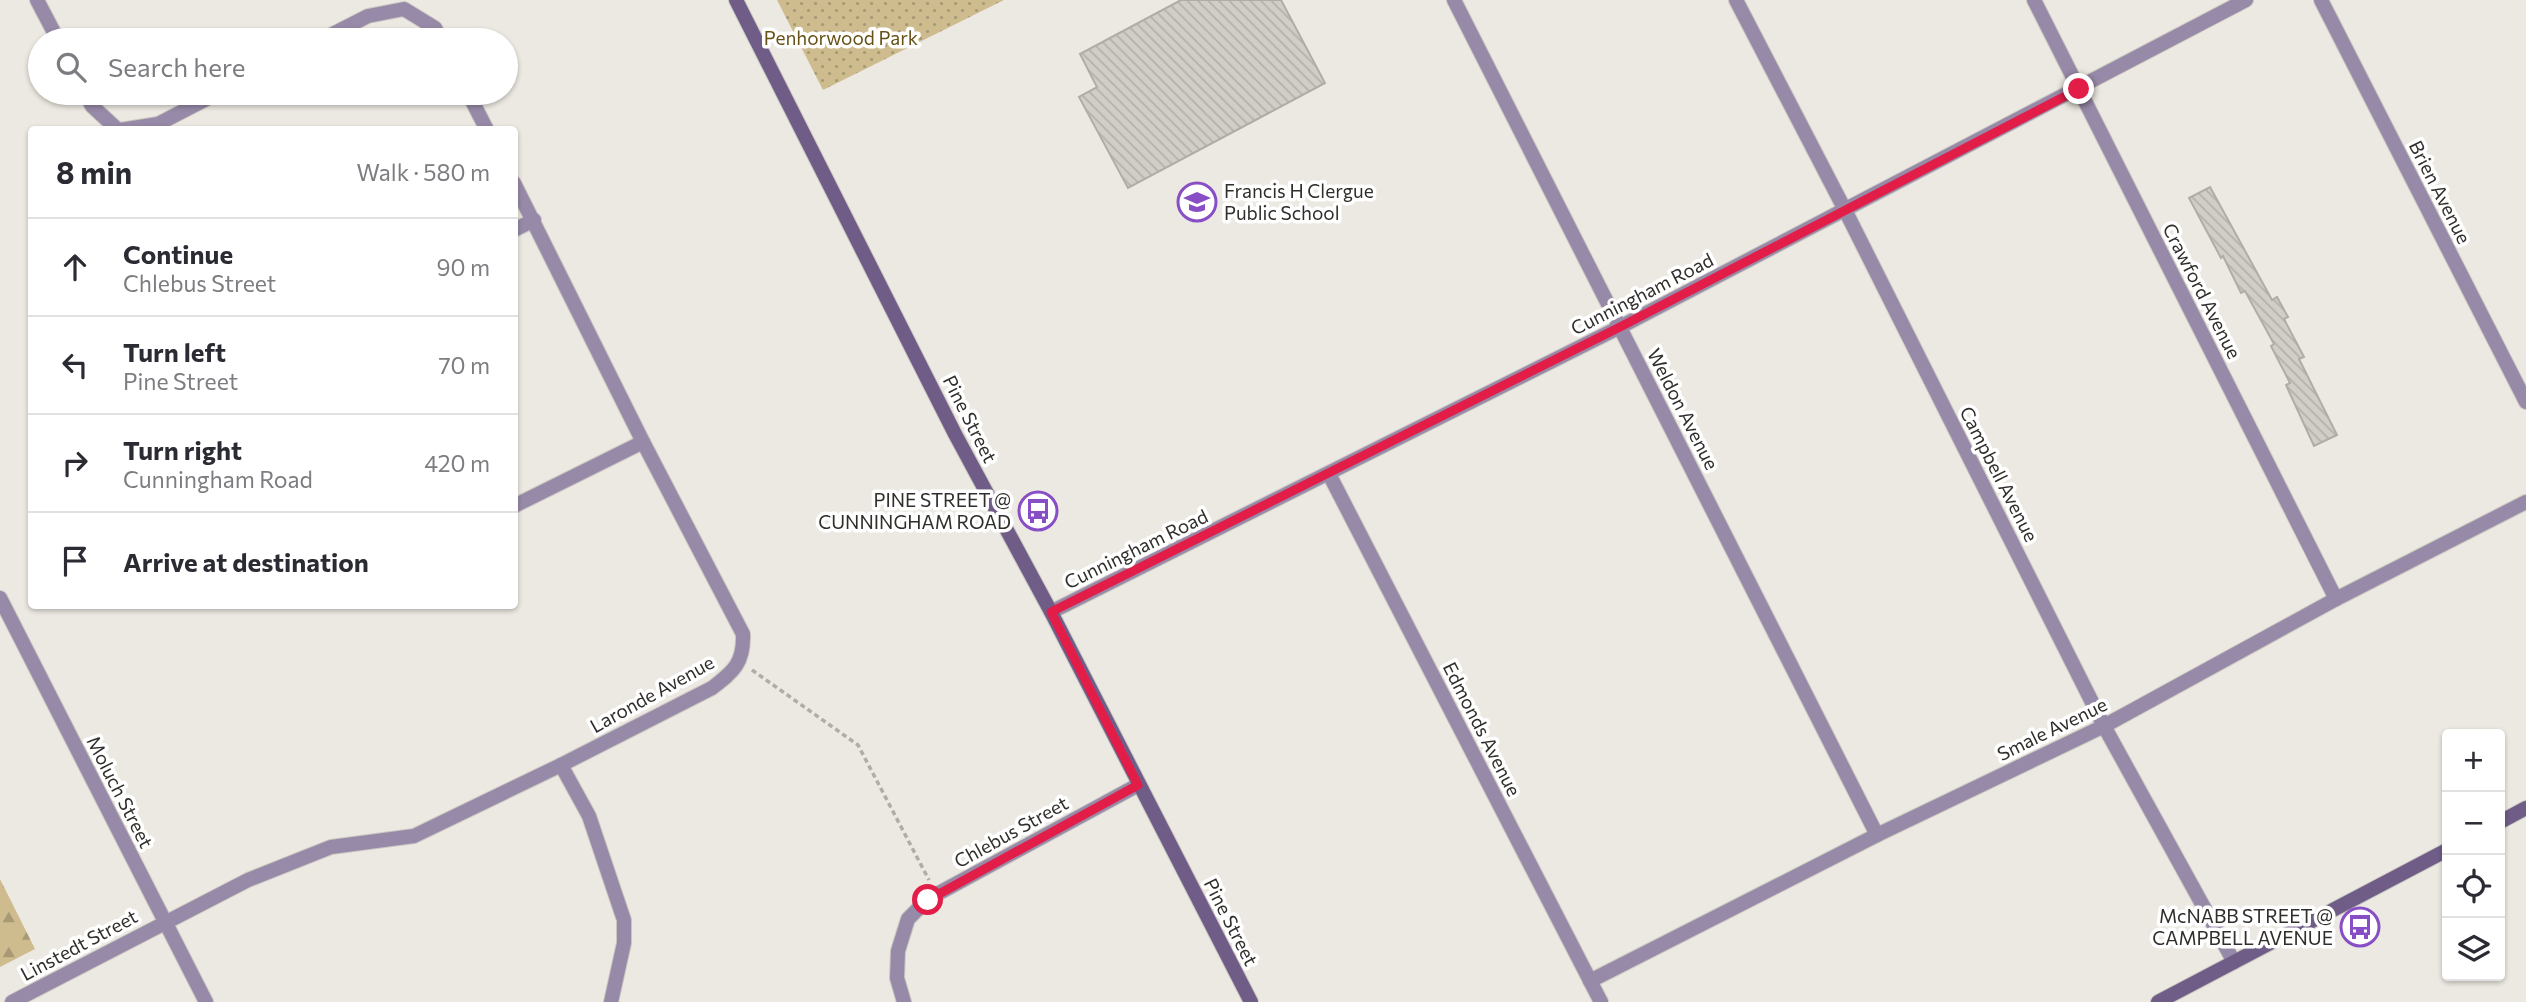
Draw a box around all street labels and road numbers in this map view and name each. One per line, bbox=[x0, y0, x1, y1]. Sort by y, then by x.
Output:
street label: Brien Avenue bbox=[2405, 136, 2476, 247]
street label: Crawford Avenue bbox=[2158, 219, 2247, 362]
street label: Cunningham Road bbox=[1567, 248, 1717, 339]
street label: Weldon Avenue bbox=[1643, 344, 1724, 473]
street label: Pine Street bbox=[939, 371, 1002, 467]
street label: Campbell Avenue bbox=[1955, 402, 2043, 545]
street label: Cunningham Road bbox=[1060, 504, 1211, 593]
street label: Laronde Avenue bbox=[586, 650, 718, 737]
street label: Edmonds Avenue bbox=[1439, 658, 1526, 800]
street label: Smale Avenue bbox=[1993, 692, 2111, 765]
street label: Moluch Street bbox=[82, 732, 159, 852]
street label: Chlebus Street bbox=[950, 791, 1072, 872]
street label: Pine Street bbox=[1200, 874, 1263, 970]
street label: Linstedt Street bbox=[16, 904, 141, 985]

